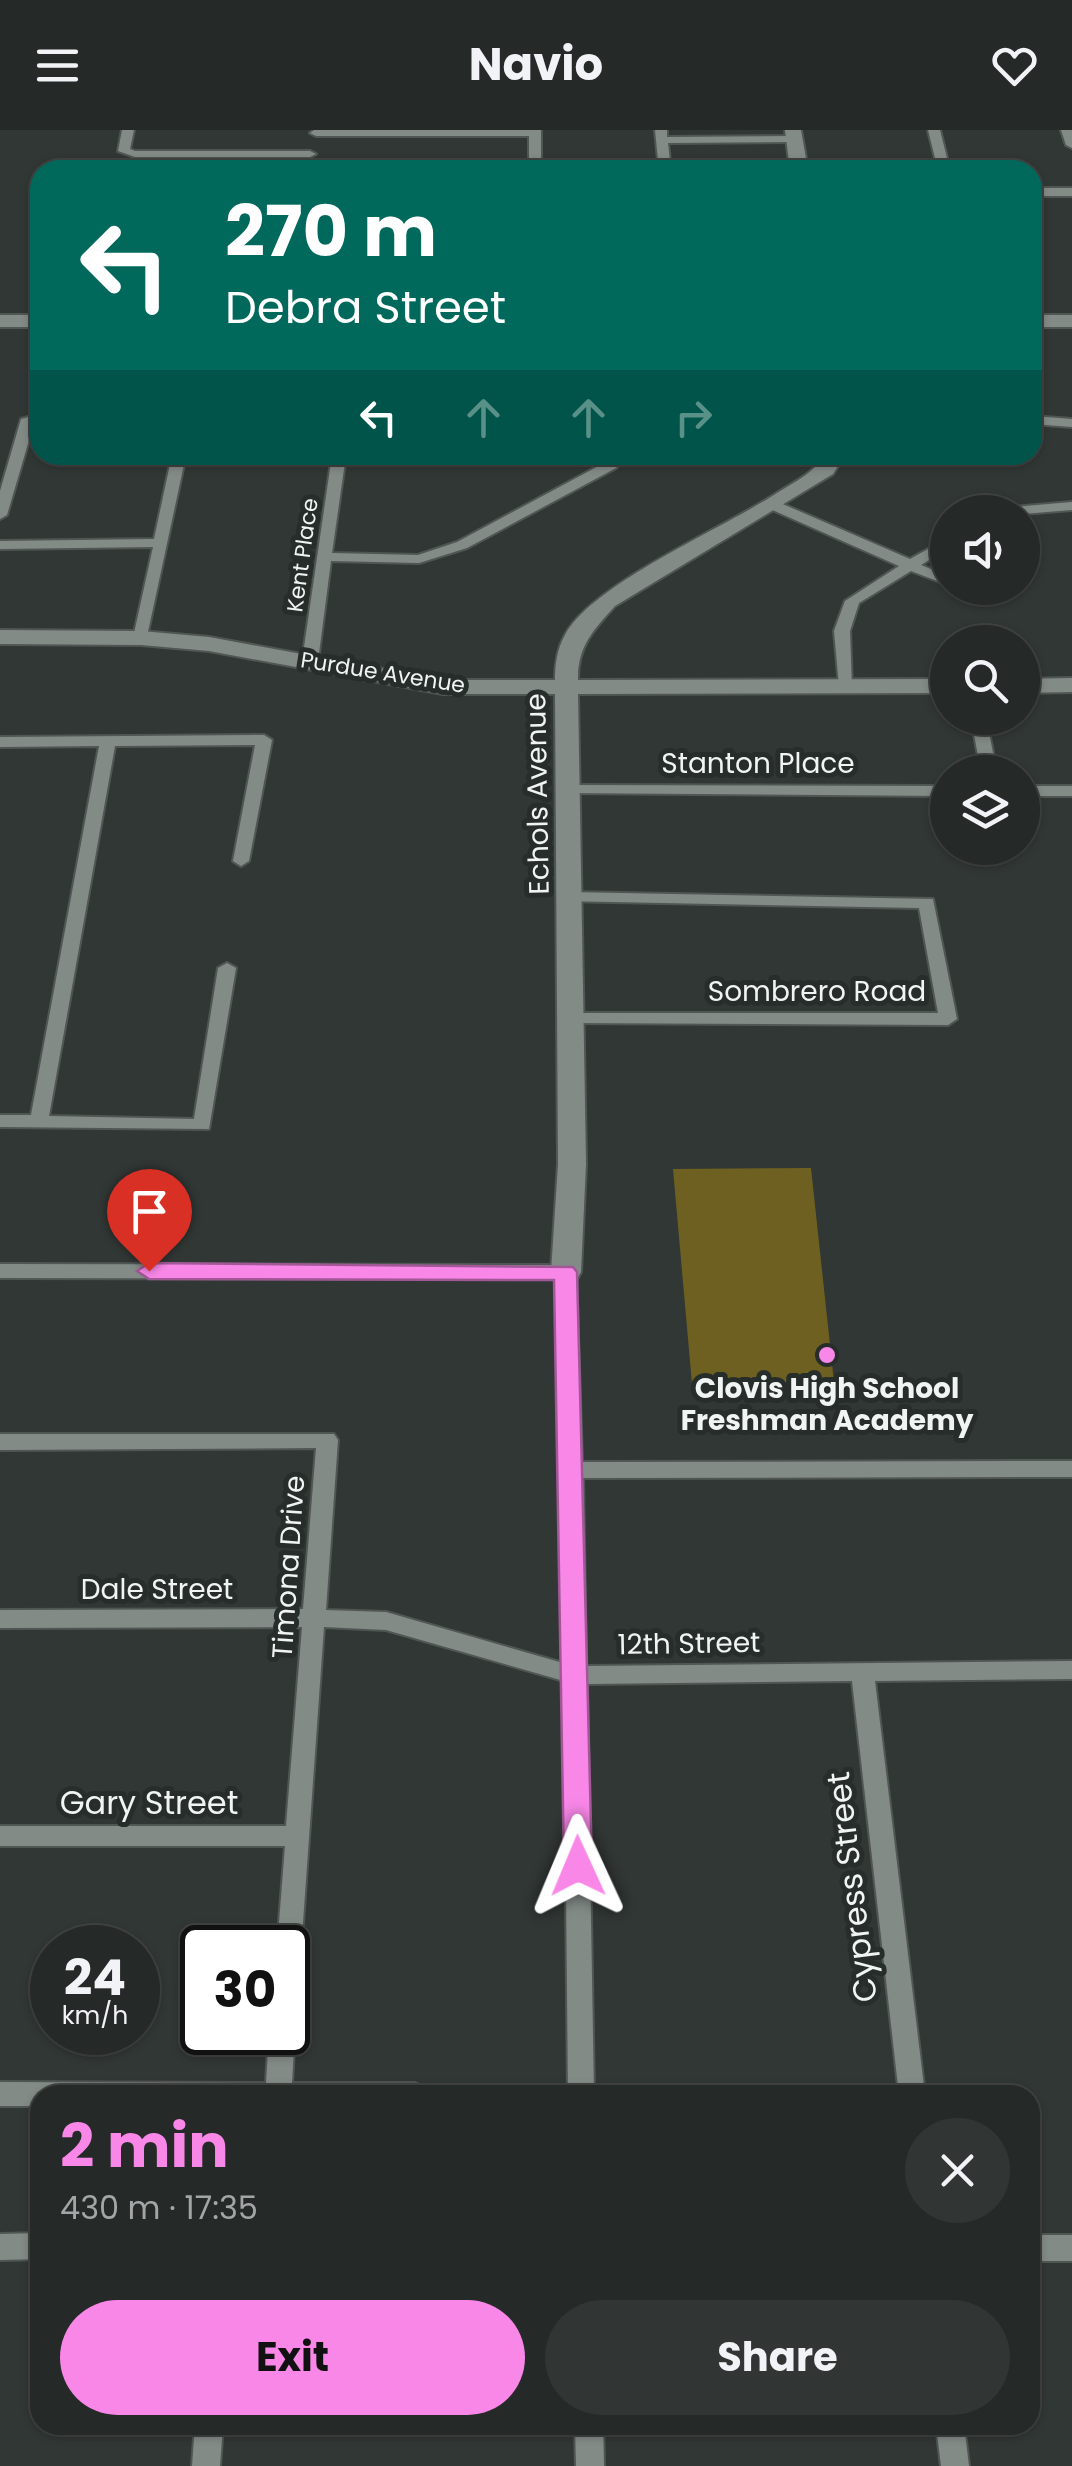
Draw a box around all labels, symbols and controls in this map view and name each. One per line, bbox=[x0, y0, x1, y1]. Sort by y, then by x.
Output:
text: Navio bbox=[469, 33, 603, 96]
icon: menu bbox=[30, 38, 85, 93]
icon: heart bbox=[987, 38, 1042, 93]
text: 270 m bbox=[225, 182, 437, 281]
icon: left bbox=[60, 200, 190, 330]
text: Debra Street bbox=[225, 276, 506, 339]
icon: left bbox=[351, 390, 406, 445]
icon: ahead bbox=[456, 390, 511, 445]
icon: ahead bbox=[561, 390, 616, 445]
icon: right bbox=[666, 390, 721, 445]
map controls bbox=[930, 495, 1040, 865]
button: sound bbox=[930, 495, 1040, 605]
street label: Kent Place bbox=[279, 496, 326, 614]
button: search bbox=[930, 625, 1040, 735]
street label: Purdue Avenue bbox=[298, 644, 467, 701]
street label: Echols Avenue bbox=[516, 693, 559, 895]
street label: Stanton Place bbox=[661, 744, 855, 783]
button: layers bbox=[930, 755, 1040, 865]
street label: Sombrero Road bbox=[708, 972, 926, 1011]
pin bbox=[107, 1169, 192, 1272]
icon: arrive bbox=[122, 1184, 177, 1239]
marker: Clovis High School Freshman Academy bbox=[816, 1344, 838, 1366]
place label: Clovis High School Freshman Academy bbox=[681, 1369, 974, 1440]
street label: Timona Drive bbox=[263, 1474, 314, 1660]
street label: Dale Street bbox=[81, 1570, 233, 1609]
street label: 12th Street bbox=[617, 1623, 761, 1664]
street label: Cypress Street bbox=[815, 1769, 888, 2005]
street label: Gary Street bbox=[60, 1780, 238, 1825]
position arrow bbox=[526, 1814, 630, 1918]
speed limit sign: 30 bbox=[180, 1925, 310, 2055]
text: 24 bbox=[64, 1942, 126, 2013]
text: km/h bbox=[62, 1998, 128, 2033]
text: 2 min bbox=[60, 2104, 229, 2188]
button: close bbox=[905, 2118, 1010, 2223]
text: 430 m · 17:35 bbox=[60, 2185, 258, 2230]
button: Exit bbox=[60, 2300, 525, 2415]
button: Share bbox=[545, 2300, 1010, 2415]

